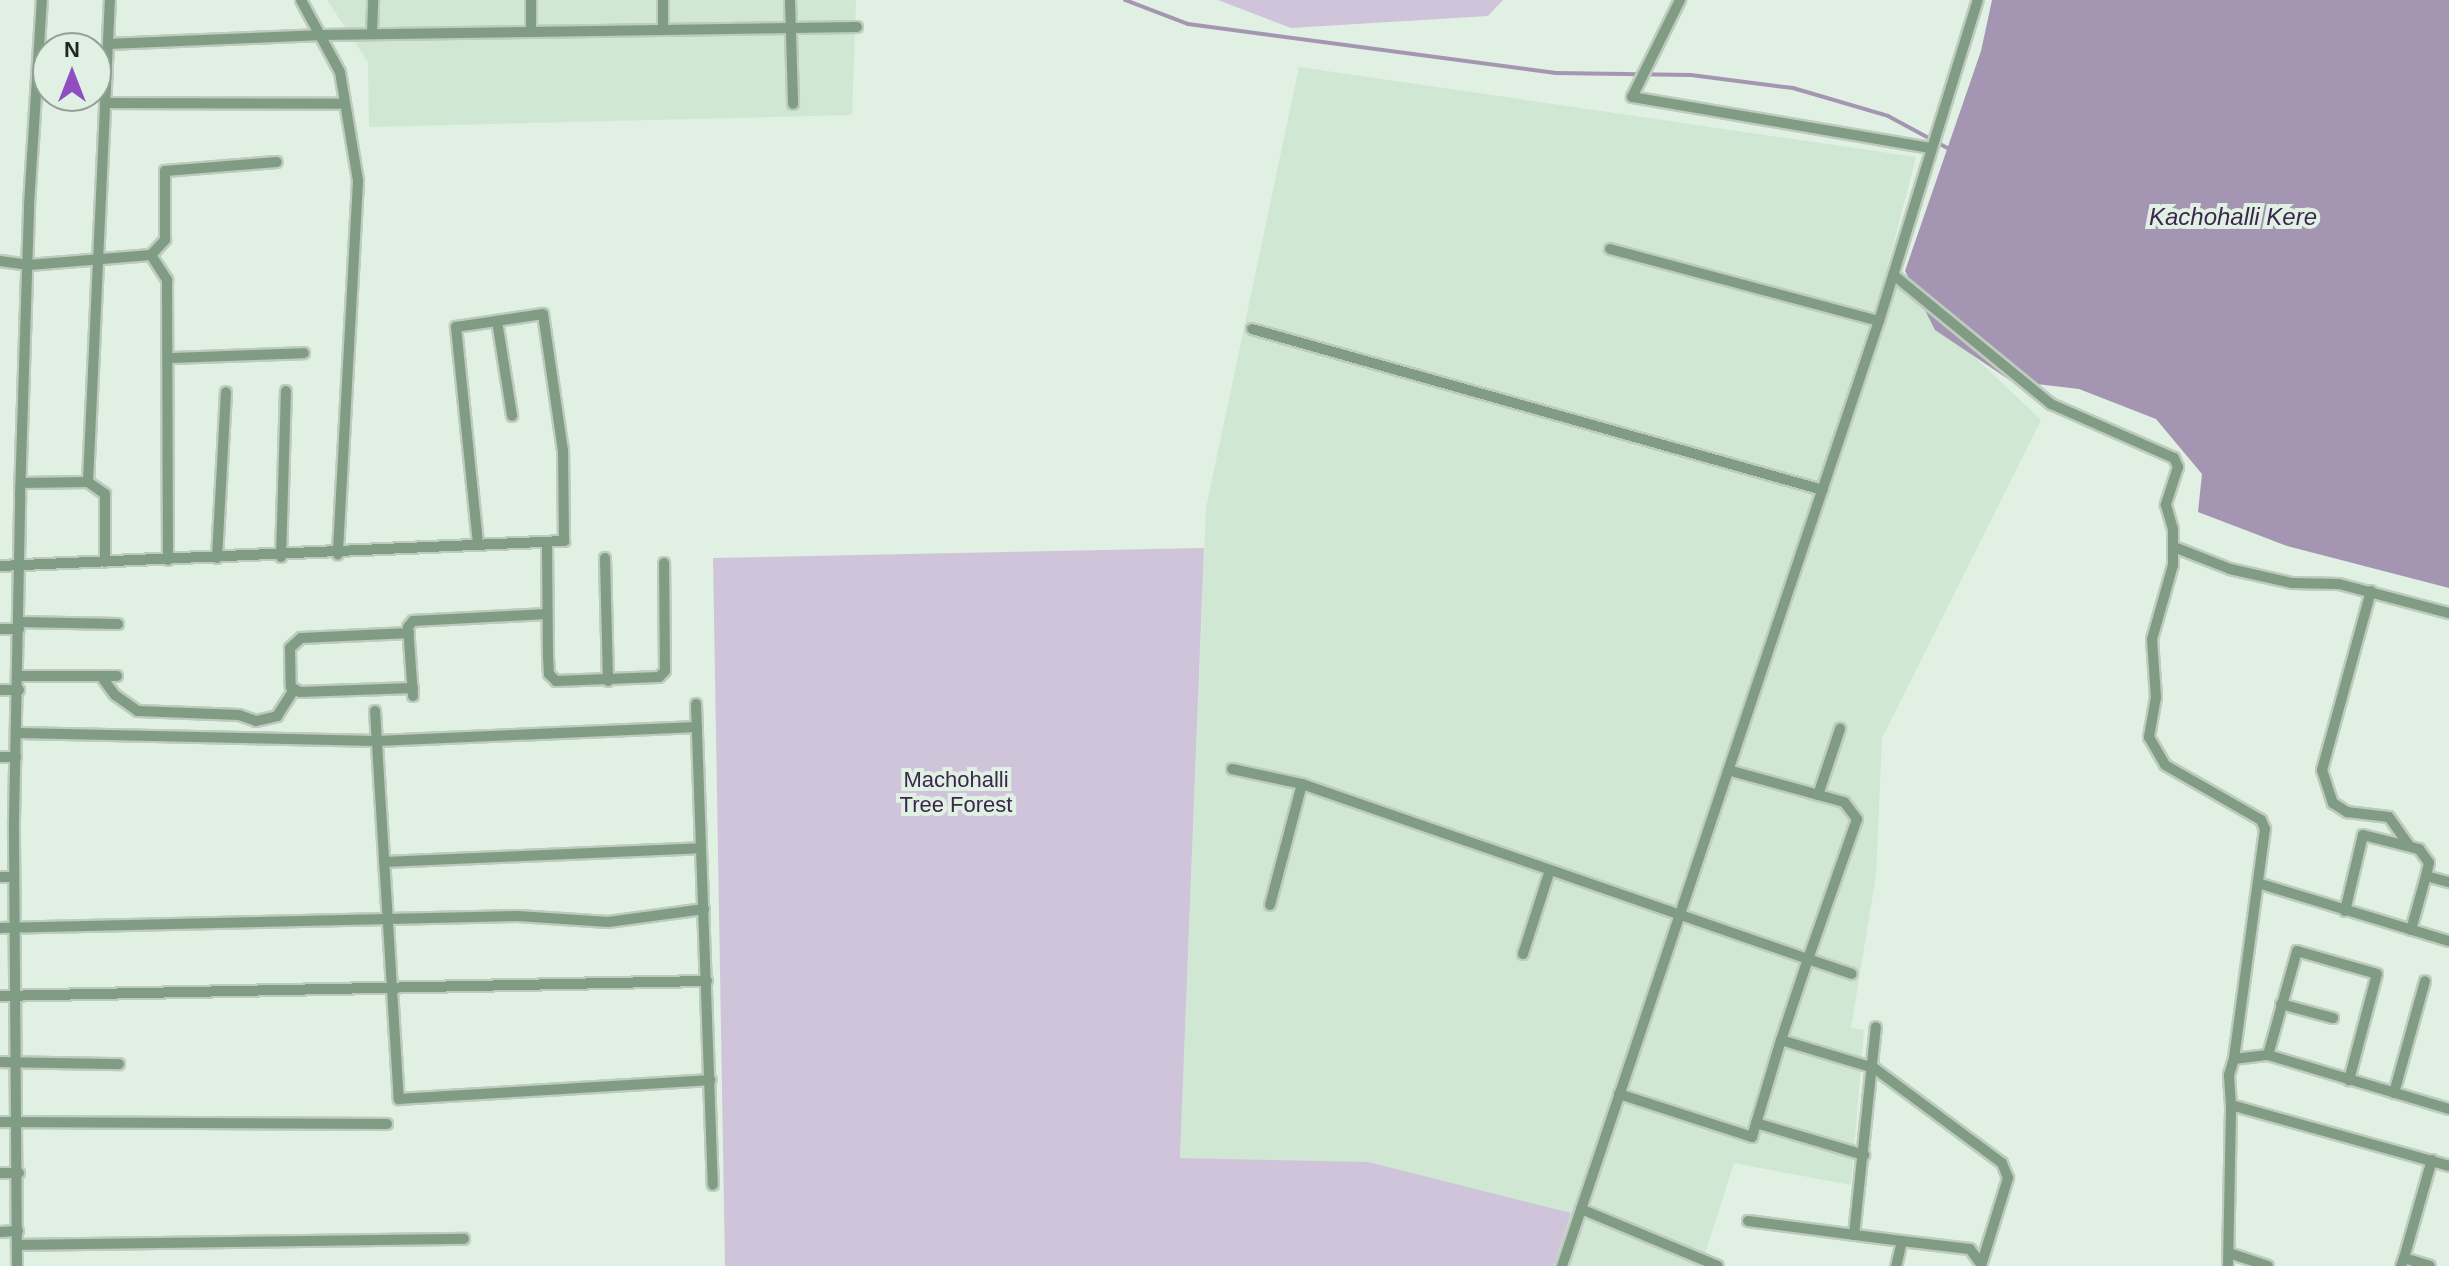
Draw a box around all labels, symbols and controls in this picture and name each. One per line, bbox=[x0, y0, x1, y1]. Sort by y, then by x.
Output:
north arrow bbox=[32, 32, 112, 112]
text: N bbox=[64, 37, 80, 62]
water label: Kachohalli Kere bbox=[2149, 203, 2317, 231]
park label: Machohalli Tree Forest bbox=[900, 766, 1012, 818]

